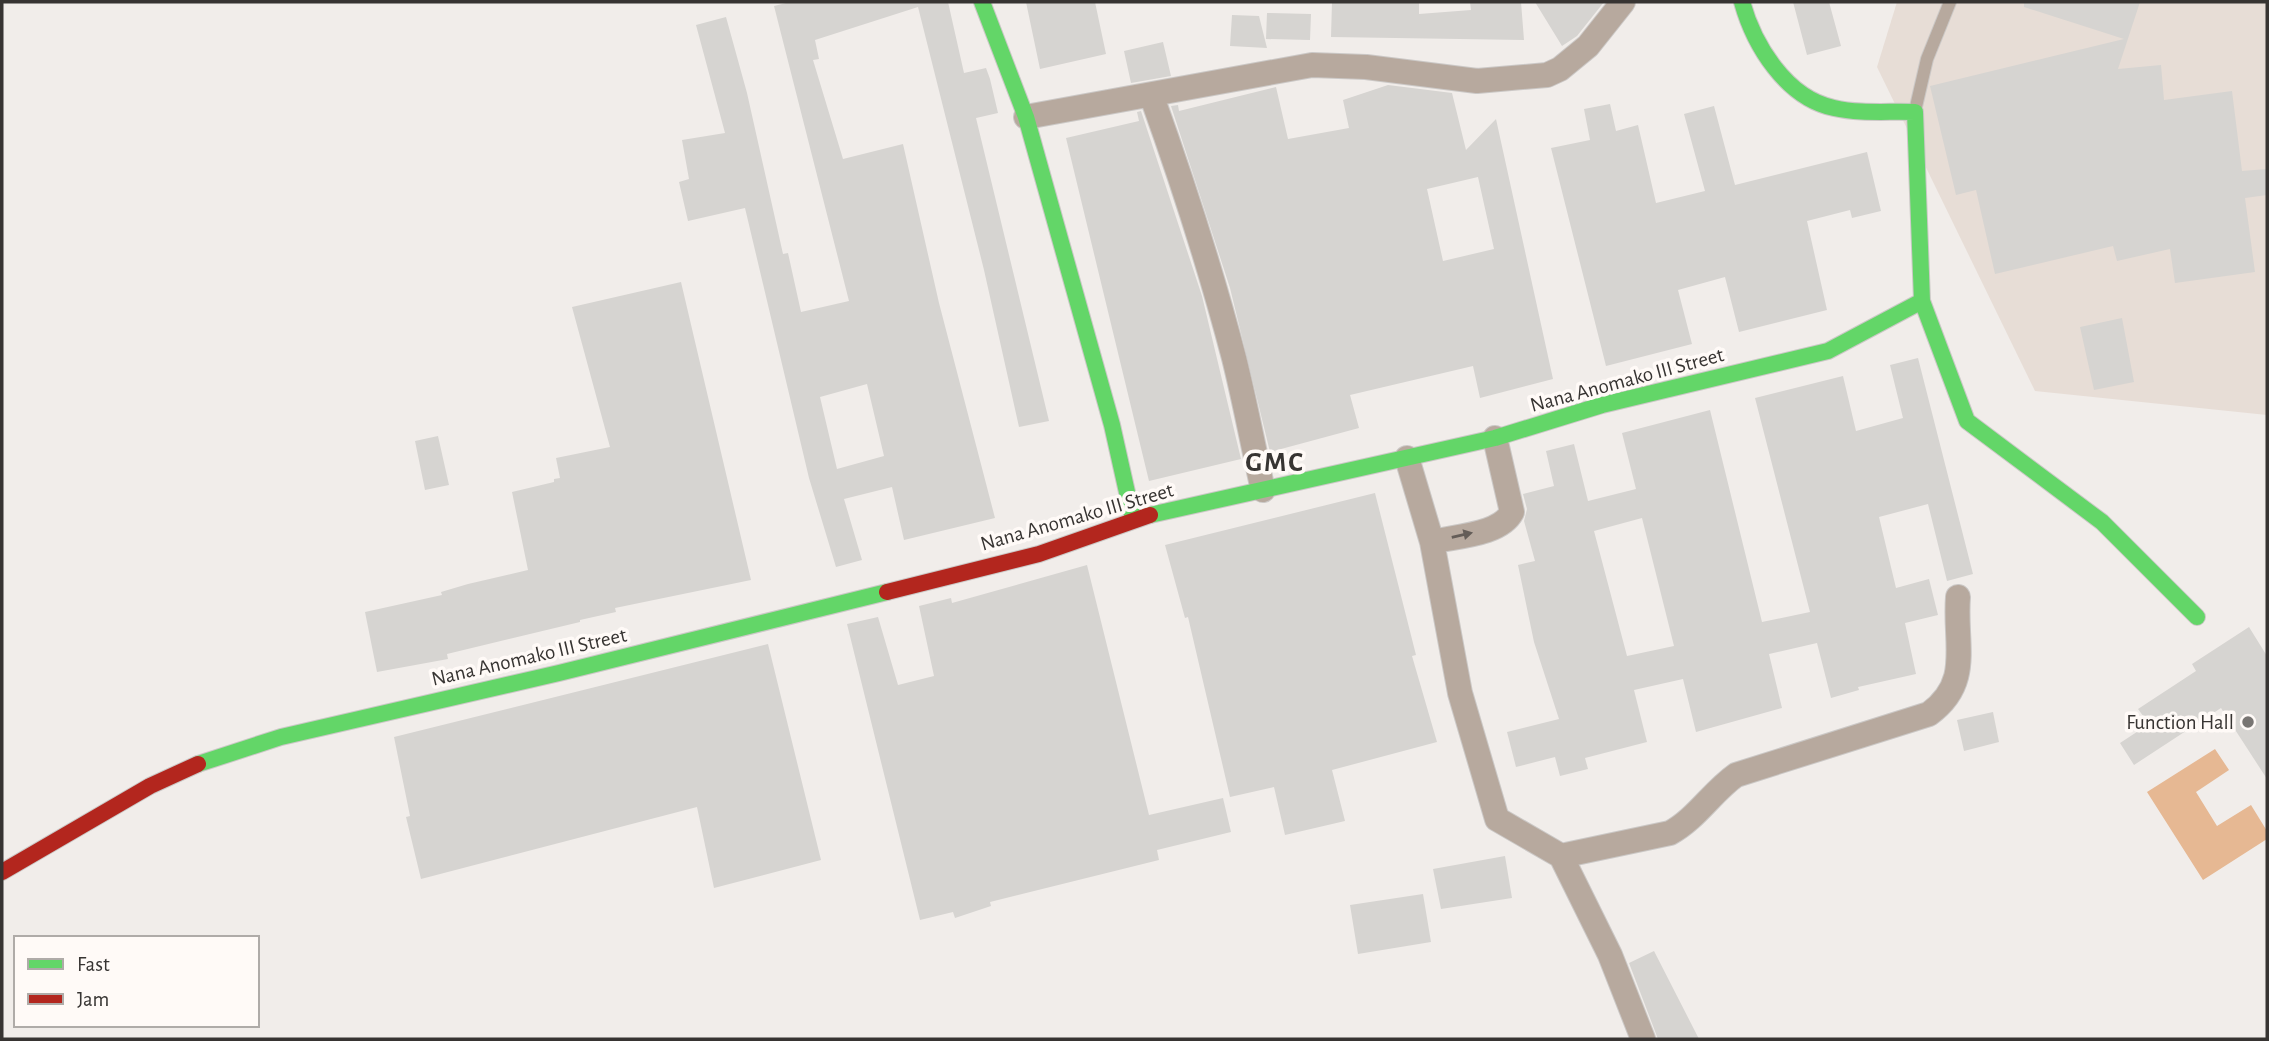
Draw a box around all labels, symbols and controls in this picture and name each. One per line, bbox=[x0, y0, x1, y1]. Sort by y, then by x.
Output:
street label: Nana Anomako III Street bbox=[1528, 344, 1726, 416]
district label: GMC bbox=[1245, 449, 1305, 477]
street label: Nana Anomako III Street bbox=[978, 479, 1176, 555]
one-way arrow bbox=[1451, 529, 1473, 540]
street label: Nana Anomako III Street bbox=[429, 624, 629, 690]
place label: Function Hall bbox=[2126, 712, 2234, 733]
marker: Function Hall bbox=[2240, 714, 2256, 730]
legend bbox=[14, 936, 259, 1027]
text: Fast bbox=[77, 954, 110, 975]
text: Jam bbox=[77, 989, 109, 1010]

